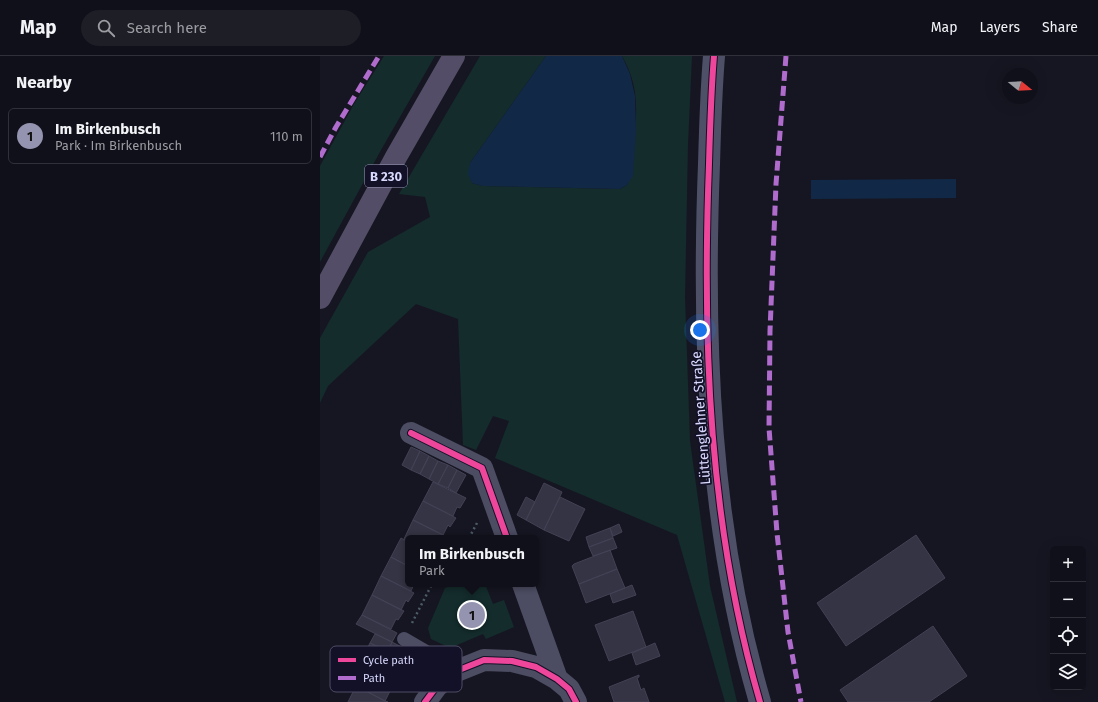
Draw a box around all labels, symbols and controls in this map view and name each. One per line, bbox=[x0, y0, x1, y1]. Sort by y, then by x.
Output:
search box bbox=[81, 10, 361, 46]
text: Map bbox=[20, 16, 57, 39]
icon: search bbox=[95, 17, 117, 39]
text: Search here bbox=[127, 19, 207, 37]
text: Map bbox=[931, 19, 957, 36]
text: Layers bbox=[979, 19, 1020, 36]
text: Share bbox=[1042, 19, 1078, 36]
north arrow bbox=[1002, 68, 1038, 104]
text: Nearby bbox=[16, 72, 71, 93]
text: Im Birkenbusch bbox=[55, 120, 161, 138]
text: 1 bbox=[27, 129, 33, 144]
text: 110 m bbox=[270, 129, 303, 144]
text: Park · Im Birkenbusch bbox=[55, 138, 182, 153]
road number: B 230 bbox=[365, 165, 407, 187]
your location bbox=[690, 320, 710, 340]
street label: Lüttenglehner Straße bbox=[688, 351, 714, 485]
popup bbox=[405, 535, 539, 587]
text: Im Birkenbusch bbox=[419, 545, 525, 563]
map controls bbox=[1050, 546, 1086, 690]
button: + bbox=[1050, 546, 1086, 582]
text: Park bbox=[419, 563, 445, 578]
button: − bbox=[1050, 582, 1086, 618]
pin: 1 bbox=[459, 600, 485, 630]
button: locate bbox=[1050, 618, 1086, 654]
legend bbox=[330, 646, 462, 692]
text: Cycle path bbox=[363, 654, 414, 667]
button: layers bbox=[1050, 654, 1086, 690]
text: Path bbox=[363, 672, 385, 685]

